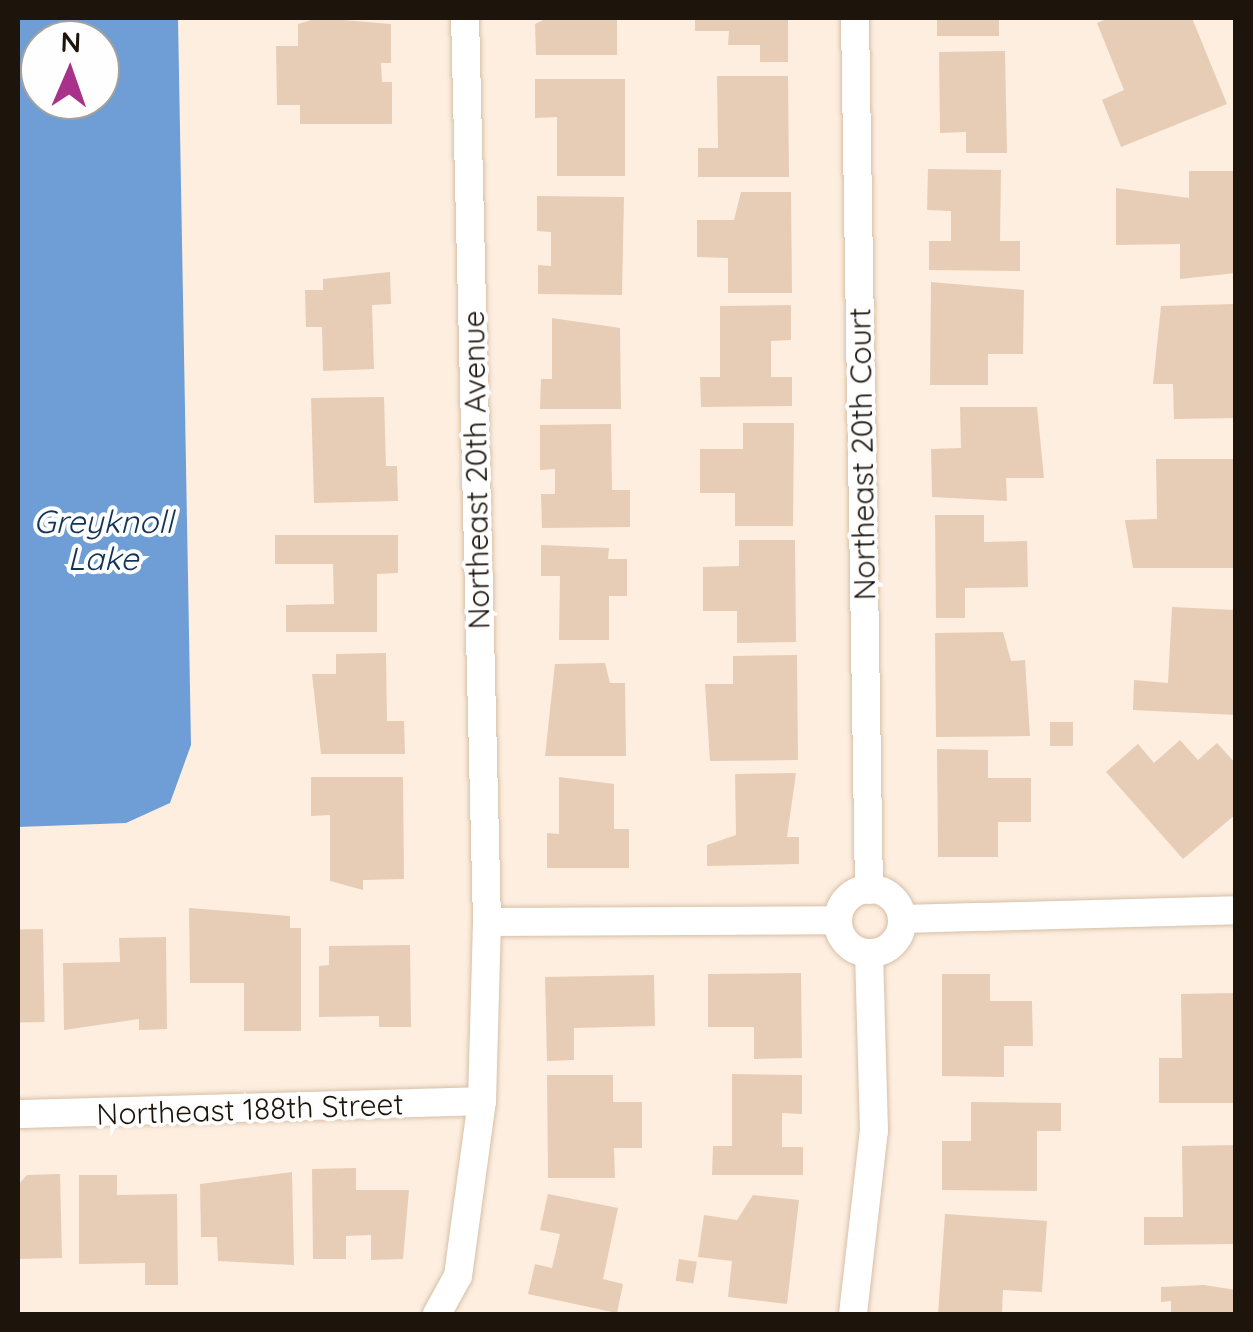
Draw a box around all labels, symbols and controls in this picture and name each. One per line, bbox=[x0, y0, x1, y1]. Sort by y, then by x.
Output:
north arrow bbox=[20, 20, 120, 120]
text: N bbox=[60, 24, 82, 59]
street label: Northeast 20th Court bbox=[841, 307, 883, 601]
street label: Northeast 20th Avenue bbox=[455, 310, 497, 630]
water label: Greyknoll Lake bbox=[33, 503, 173, 578]
street label: Northeast 188th Street bbox=[96, 1086, 404, 1132]

